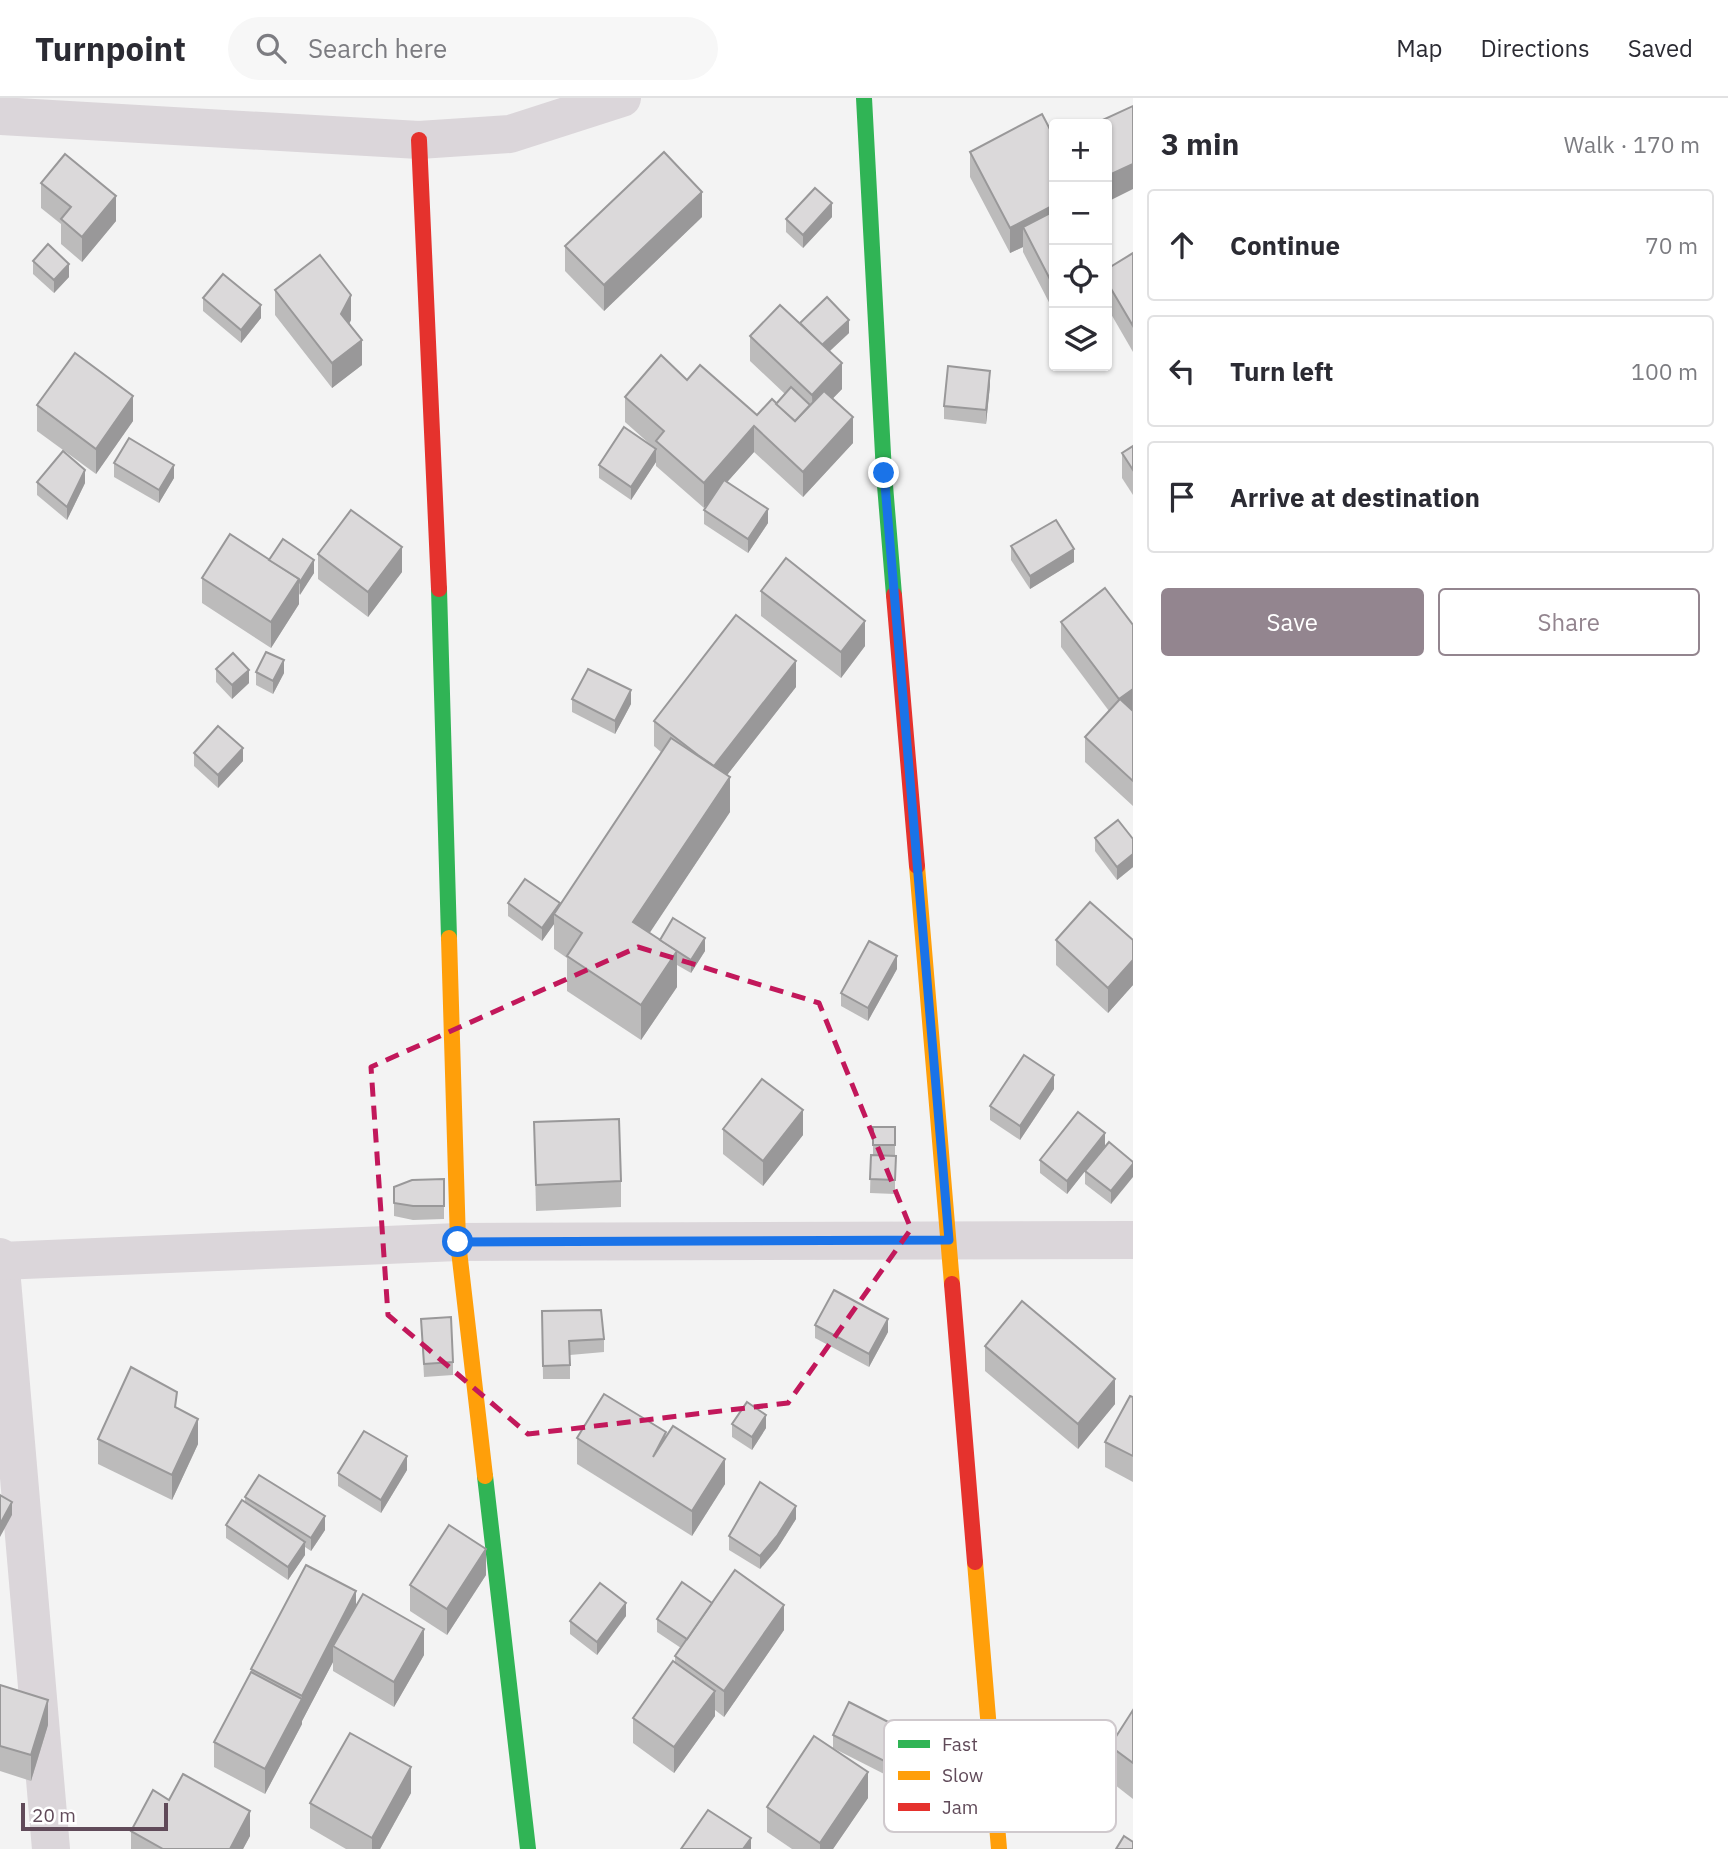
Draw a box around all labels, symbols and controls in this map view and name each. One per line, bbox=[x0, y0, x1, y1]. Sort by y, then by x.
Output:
search box bbox=[228, 17, 718, 80]
text: Turnpoint bbox=[35, 27, 186, 70]
icon: search bbox=[252, 29, 290, 67]
text: Search here bbox=[308, 31, 447, 65]
text: Map bbox=[1396, 32, 1442, 64]
text: Directions bbox=[1480, 32, 1590, 64]
text: Saved bbox=[1628, 32, 1693, 64]
map controls bbox=[1049, 119, 1112, 371]
button: + bbox=[1049, 119, 1112, 182]
text: 3 min bbox=[1161, 124, 1239, 163]
text: Walk · 170 m bbox=[1564, 129, 1700, 159]
button: − bbox=[1049, 182, 1112, 245]
icon: ahead bbox=[1163, 226, 1201, 264]
text: Continue bbox=[1230, 228, 1340, 262]
text: 70 m bbox=[1645, 230, 1698, 260]
button: locate bbox=[1049, 245, 1112, 308]
button: layers bbox=[1049, 308, 1112, 371]
icon: left bbox=[1163, 352, 1201, 390]
text: Turn left bbox=[1230, 354, 1333, 388]
text: 100 m bbox=[1631, 356, 1698, 386]
route end bbox=[868, 457, 899, 488]
icon: arrive bbox=[1163, 478, 1201, 516]
text: Arrive at destination bbox=[1230, 480, 1480, 514]
button: Save bbox=[1161, 588, 1424, 656]
button: Share bbox=[1438, 588, 1700, 656]
route start bbox=[442, 1226, 473, 1257]
legend bbox=[884, 1720, 1116, 1832]
text: Fast bbox=[942, 1732, 978, 1756]
text: Slow bbox=[942, 1763, 983, 1787]
text: Jam bbox=[942, 1795, 978, 1819]
scale bar bbox=[21, 1800, 168, 1832]
text: 20 m bbox=[32, 1803, 76, 1827]

